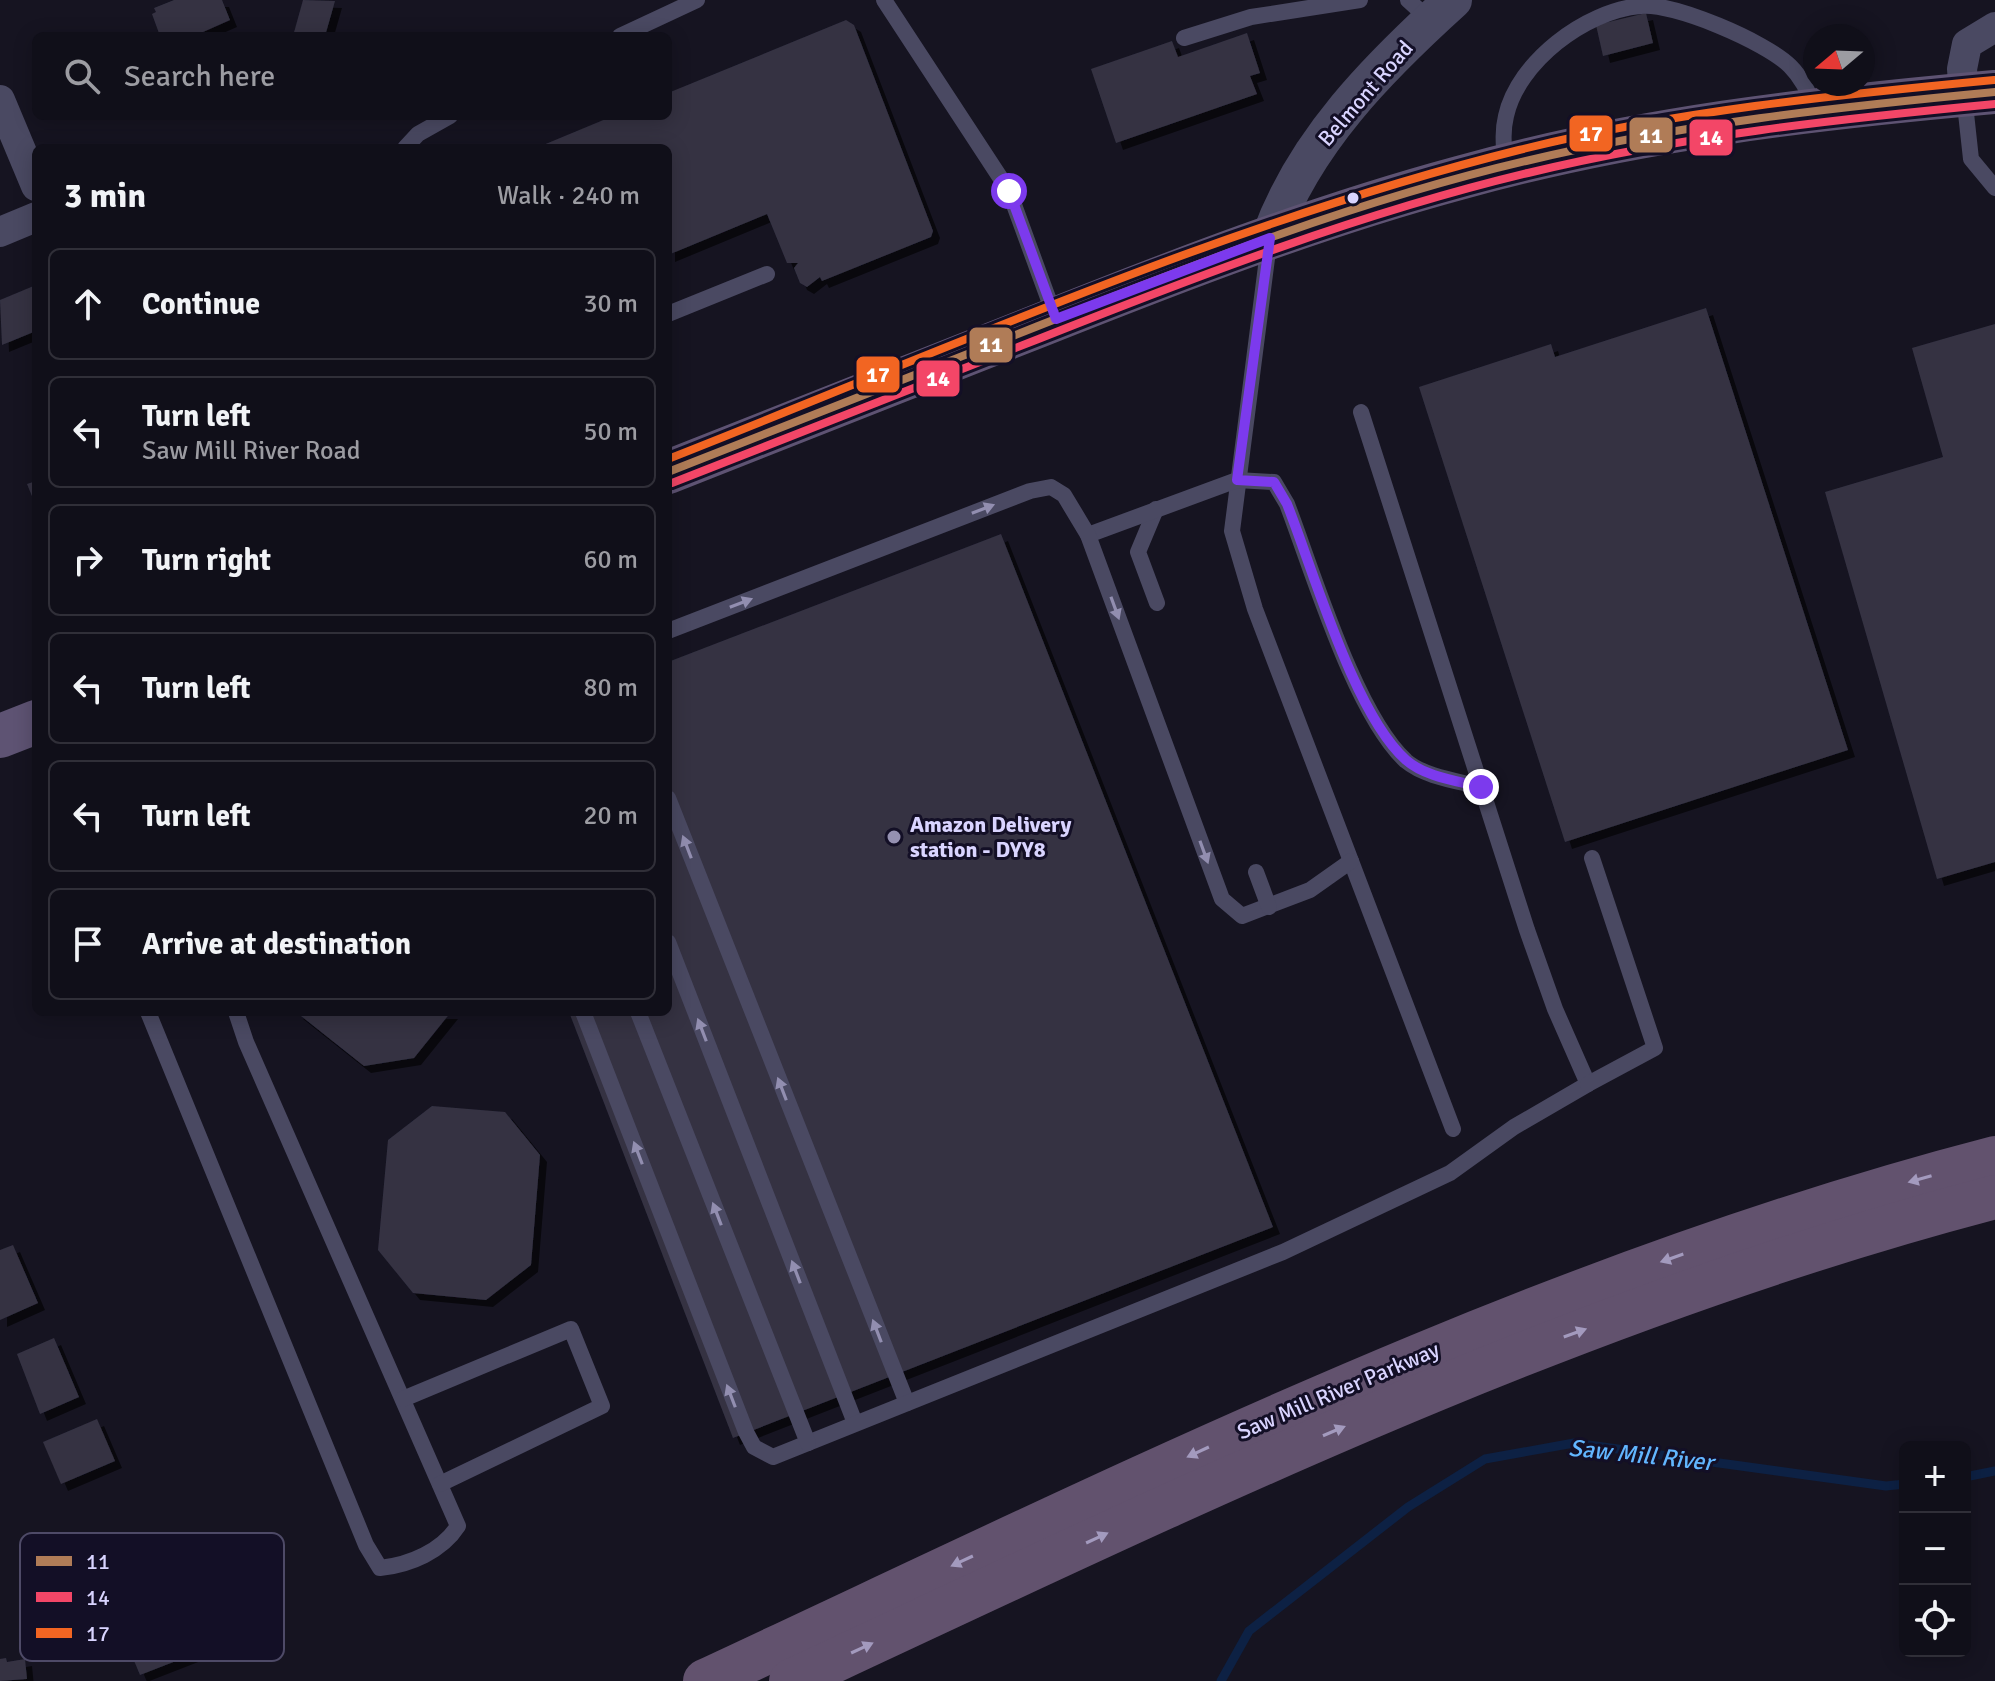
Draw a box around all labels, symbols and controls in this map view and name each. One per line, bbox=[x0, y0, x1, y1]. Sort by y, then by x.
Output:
north arrow bbox=[1803, 24, 1875, 96]
search box bbox=[32, 32, 672, 120]
street label: Belmont Road bbox=[1312, 35, 1419, 152]
icon: search bbox=[60, 54, 104, 98]
text: Search here bbox=[124, 58, 275, 95]
line badge: 17 bbox=[1568, 114, 1614, 153]
line badge: 11 bbox=[1628, 116, 1674, 154]
line badge: 14 bbox=[1688, 118, 1734, 157]
text: 17 bbox=[1579, 120, 1603, 147]
text: 11 bbox=[1639, 122, 1663, 149]
text: 14 bbox=[1699, 124, 1723, 151]
route start bbox=[991, 173, 1027, 209]
text: 3 min bbox=[64, 175, 146, 217]
text: Walk · 240 m bbox=[497, 180, 640, 212]
unlabelled marker bbox=[1345, 190, 1361, 206]
icon: ahead bbox=[66, 282, 110, 326]
text: Continue bbox=[142, 286, 260, 323]
text: 30 m bbox=[583, 288, 638, 320]
line badge: 11 bbox=[968, 326, 1014, 364]
text: 11 bbox=[979, 331, 1003, 358]
line badge: 17 bbox=[855, 355, 901, 394]
line badge: 14 bbox=[915, 359, 961, 398]
text: 17 bbox=[866, 361, 890, 388]
text: 14 bbox=[926, 365, 950, 392]
text: Turn left bbox=[142, 398, 251, 435]
icon: left bbox=[66, 410, 110, 454]
text: 50 m bbox=[583, 416, 638, 448]
text: Saw Mill River Road bbox=[142, 435, 360, 467]
one-way arrow bbox=[971, 502, 995, 515]
icon: right bbox=[66, 538, 110, 582]
text: Turn right bbox=[142, 542, 271, 579]
text: 60 m bbox=[583, 544, 638, 576]
one-way arrow bbox=[729, 596, 753, 609]
one-way arrow bbox=[1109, 596, 1122, 620]
icon: left bbox=[66, 666, 110, 710]
text: Turn left bbox=[142, 670, 251, 707]
text: 80 m bbox=[583, 672, 638, 704]
route end bbox=[1463, 769, 1499, 805]
icon: left bbox=[66, 794, 110, 838]
text: Turn left bbox=[142, 798, 251, 835]
text: 20 m bbox=[583, 800, 638, 832]
place label: Amazon Delivery station - DYY8 bbox=[910, 811, 1072, 863]
marker: Amazon Delivery station - DYY8 bbox=[885, 828, 903, 846]
one-way arrow bbox=[680, 835, 693, 859]
one-way arrow bbox=[1199, 840, 1211, 864]
icon: arrive bbox=[66, 922, 110, 966]
text: Arrive at destination bbox=[142, 926, 411, 963]
one-way arrow bbox=[695, 1018, 708, 1042]
one-way arrow bbox=[775, 1077, 788, 1101]
one-way arrow bbox=[631, 1141, 644, 1165]
one-way arrow bbox=[1907, 1174, 1932, 1186]
one-way arrow bbox=[710, 1202, 723, 1226]
one-way arrow bbox=[1660, 1253, 1684, 1265]
one-way arrow bbox=[789, 1260, 802, 1284]
one-way arrow bbox=[870, 1319, 883, 1343]
one-way arrow bbox=[1563, 1326, 1587, 1339]
street label: Saw Mill River Parkway bbox=[1233, 1335, 1444, 1445]
one-way arrow bbox=[724, 1384, 737, 1408]
one-way arrow bbox=[1322, 1424, 1346, 1437]
water label: Saw Mill River bbox=[1567, 1433, 1718, 1478]
map controls bbox=[1899, 1441, 1971, 1657]
button: + bbox=[1899, 1441, 1971, 1513]
one-way arrow bbox=[1187, 1445, 1210, 1458]
button: − bbox=[1899, 1513, 1971, 1585]
one-way arrow bbox=[1086, 1531, 1109, 1545]
legend bbox=[20, 1533, 284, 1661]
text: 11 bbox=[86, 1548, 110, 1575]
one-way arrow bbox=[951, 1554, 974, 1568]
text: 14 bbox=[86, 1584, 110, 1611]
button: locate bbox=[1899, 1585, 1971, 1657]
text: 17 bbox=[86, 1620, 110, 1647]
one-way arrow bbox=[850, 1641, 873, 1655]

